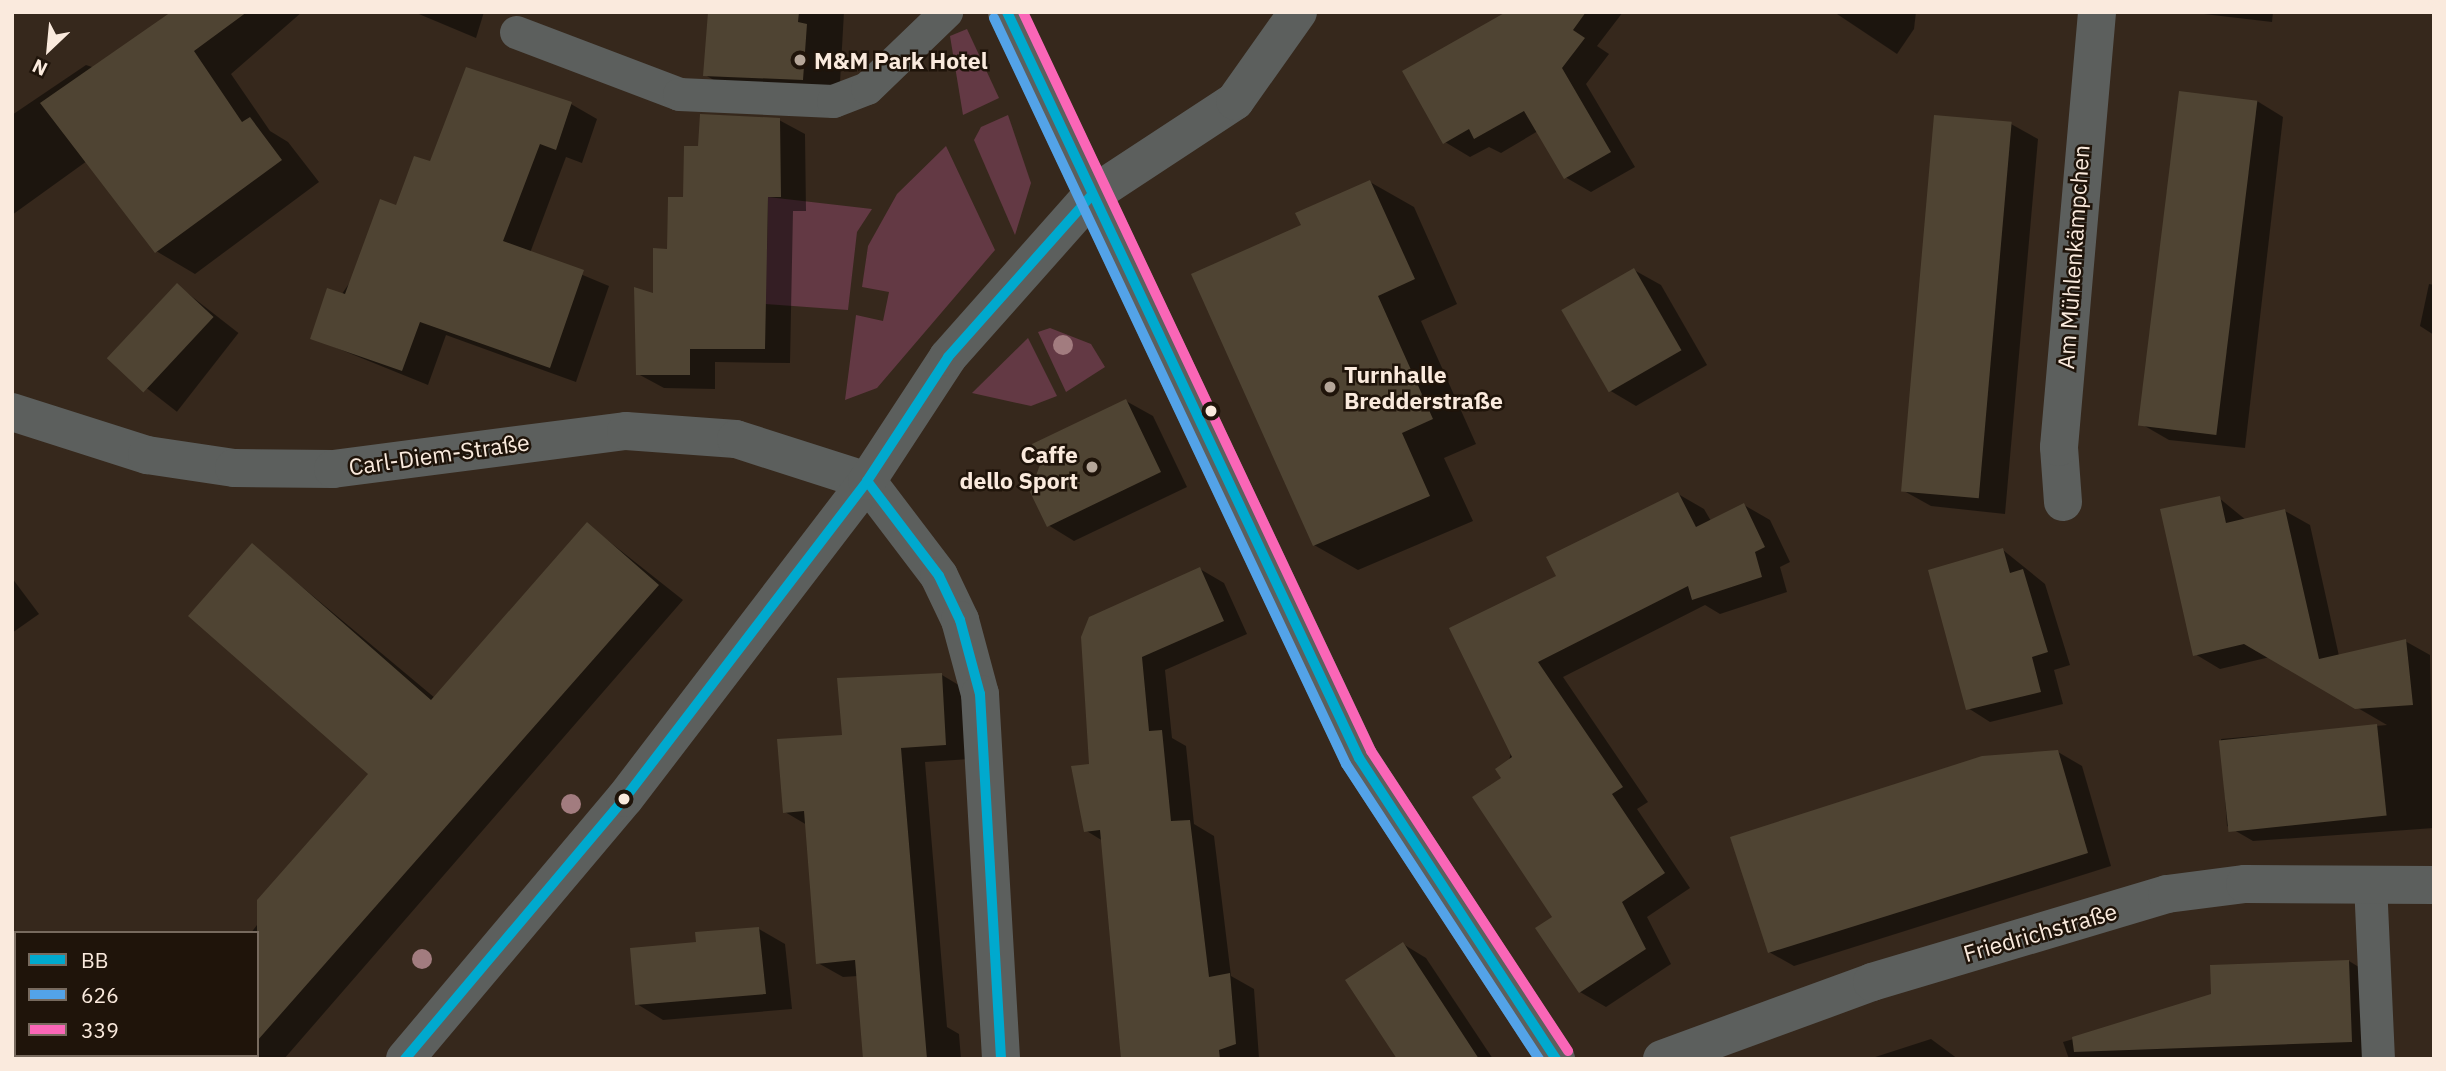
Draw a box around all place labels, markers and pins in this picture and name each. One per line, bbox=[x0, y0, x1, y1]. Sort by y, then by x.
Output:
place label: M&M Park Hotel bbox=[814, 46, 988, 74]
marker: M&M Park Hotel bbox=[792, 52, 808, 68]
place label: Turnhalle Bredderstraße bbox=[1344, 360, 1503, 414]
marker: Turnhalle Bredderstraße bbox=[1322, 379, 1338, 395]
unlabelled marker bbox=[1204, 404, 1218, 418]
place label: Caffe dello Sport bbox=[959, 440, 1078, 494]
marker: Caffe dello Sport bbox=[1084, 459, 1100, 475]
unlabelled marker bbox=[617, 792, 631, 806]

